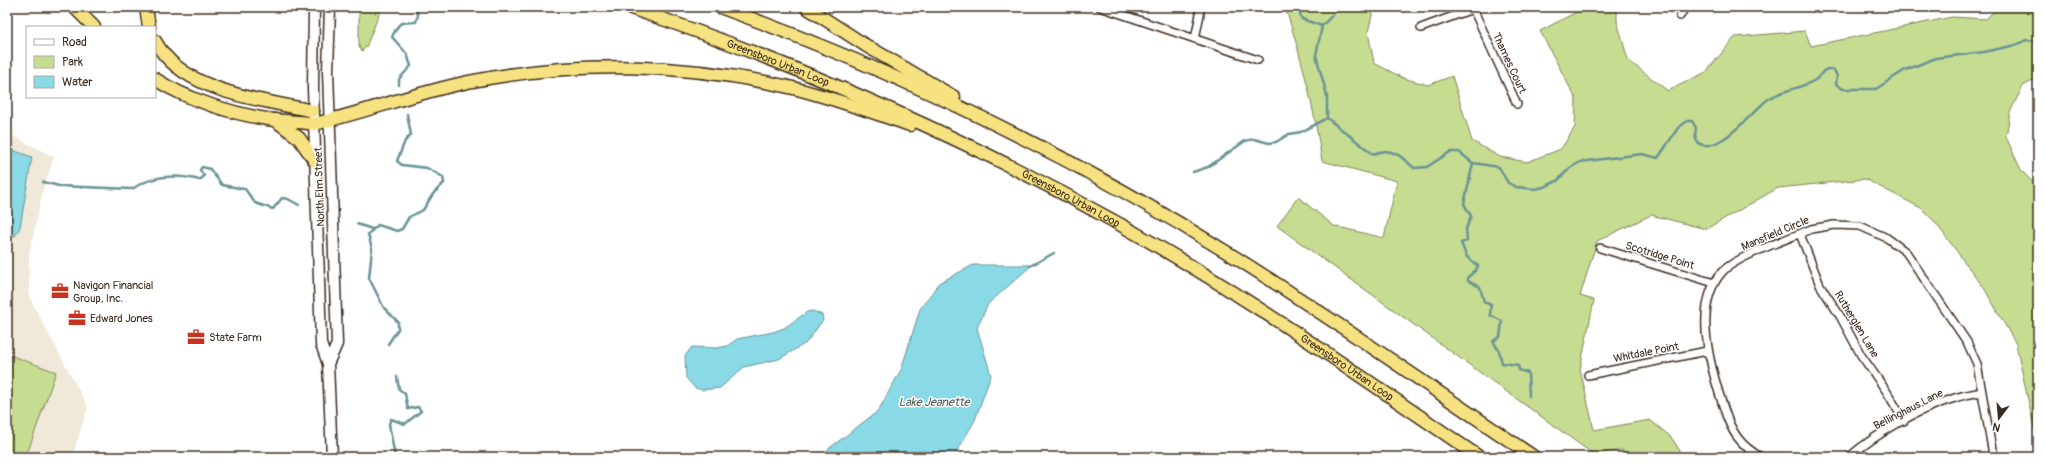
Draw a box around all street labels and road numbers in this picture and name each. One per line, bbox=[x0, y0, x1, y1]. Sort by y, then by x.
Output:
street label: Thames Court bbox=[1490, 31, 1530, 96]
street label: Greensboro Urban Loop bbox=[725, 37, 831, 89]
street label: North Elm Street bbox=[312, 146, 327, 227]
street label: Greensboro Urban Loop bbox=[1019, 167, 1122, 230]
street label: Mansfield Circle bbox=[1739, 213, 1811, 254]
street label: Scotridge Point bbox=[1624, 239, 1696, 272]
street label: Rutherglen Lane bbox=[1832, 289, 1882, 360]
street label: Greensboro Urban Loop bbox=[1298, 332, 1396, 404]
street label: Whitdale Point bbox=[1612, 340, 1680, 365]
street label: Bellinghaus Lane bbox=[1871, 386, 1946, 433]

